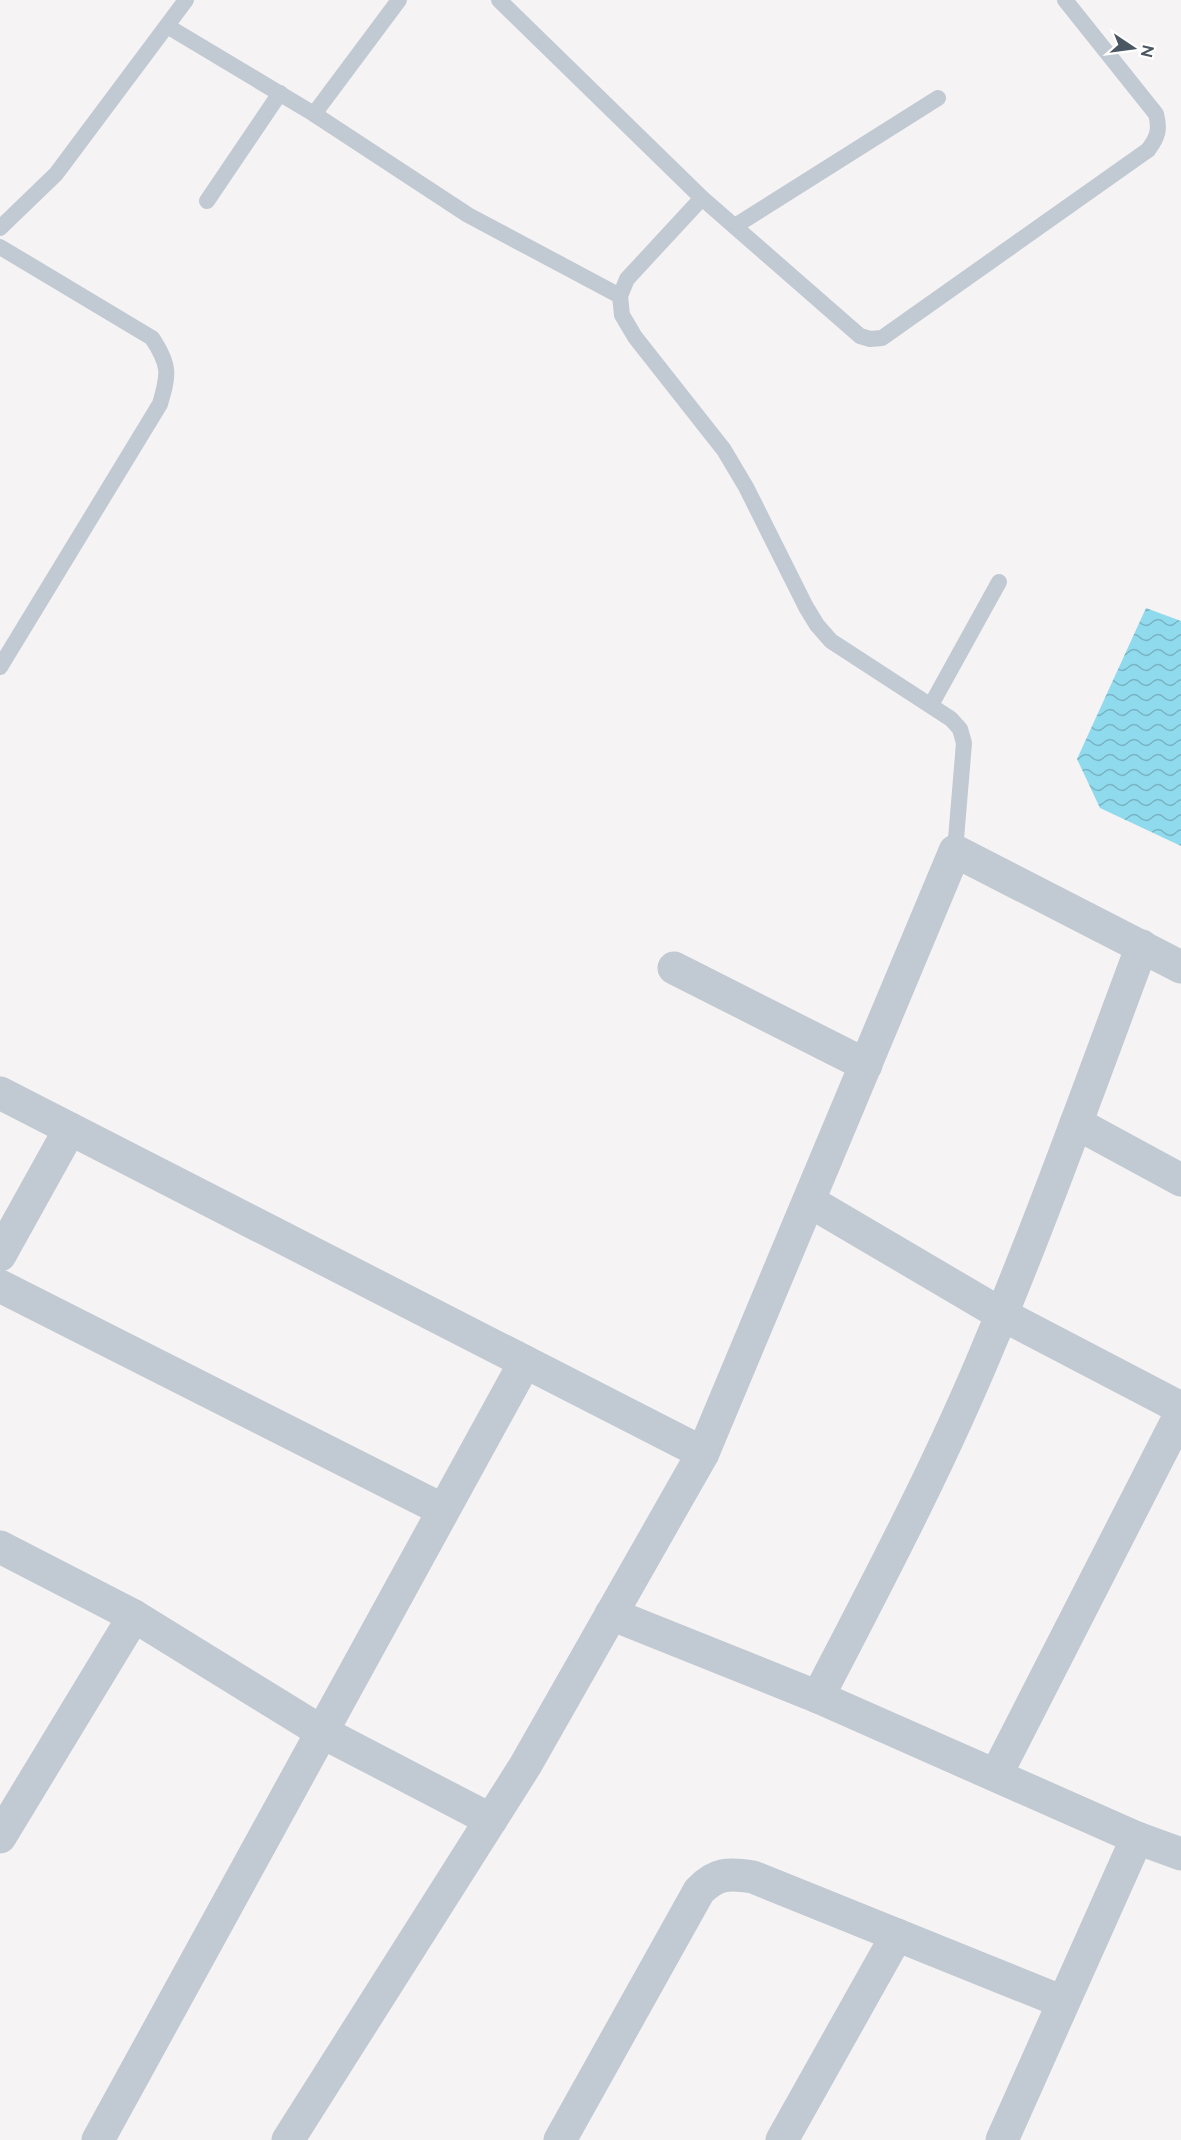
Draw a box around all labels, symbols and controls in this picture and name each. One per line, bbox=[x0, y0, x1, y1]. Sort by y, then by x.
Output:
north arrow bbox=[1103, 18, 1163, 78]
text: N bbox=[1136, 43, 1158, 59]

